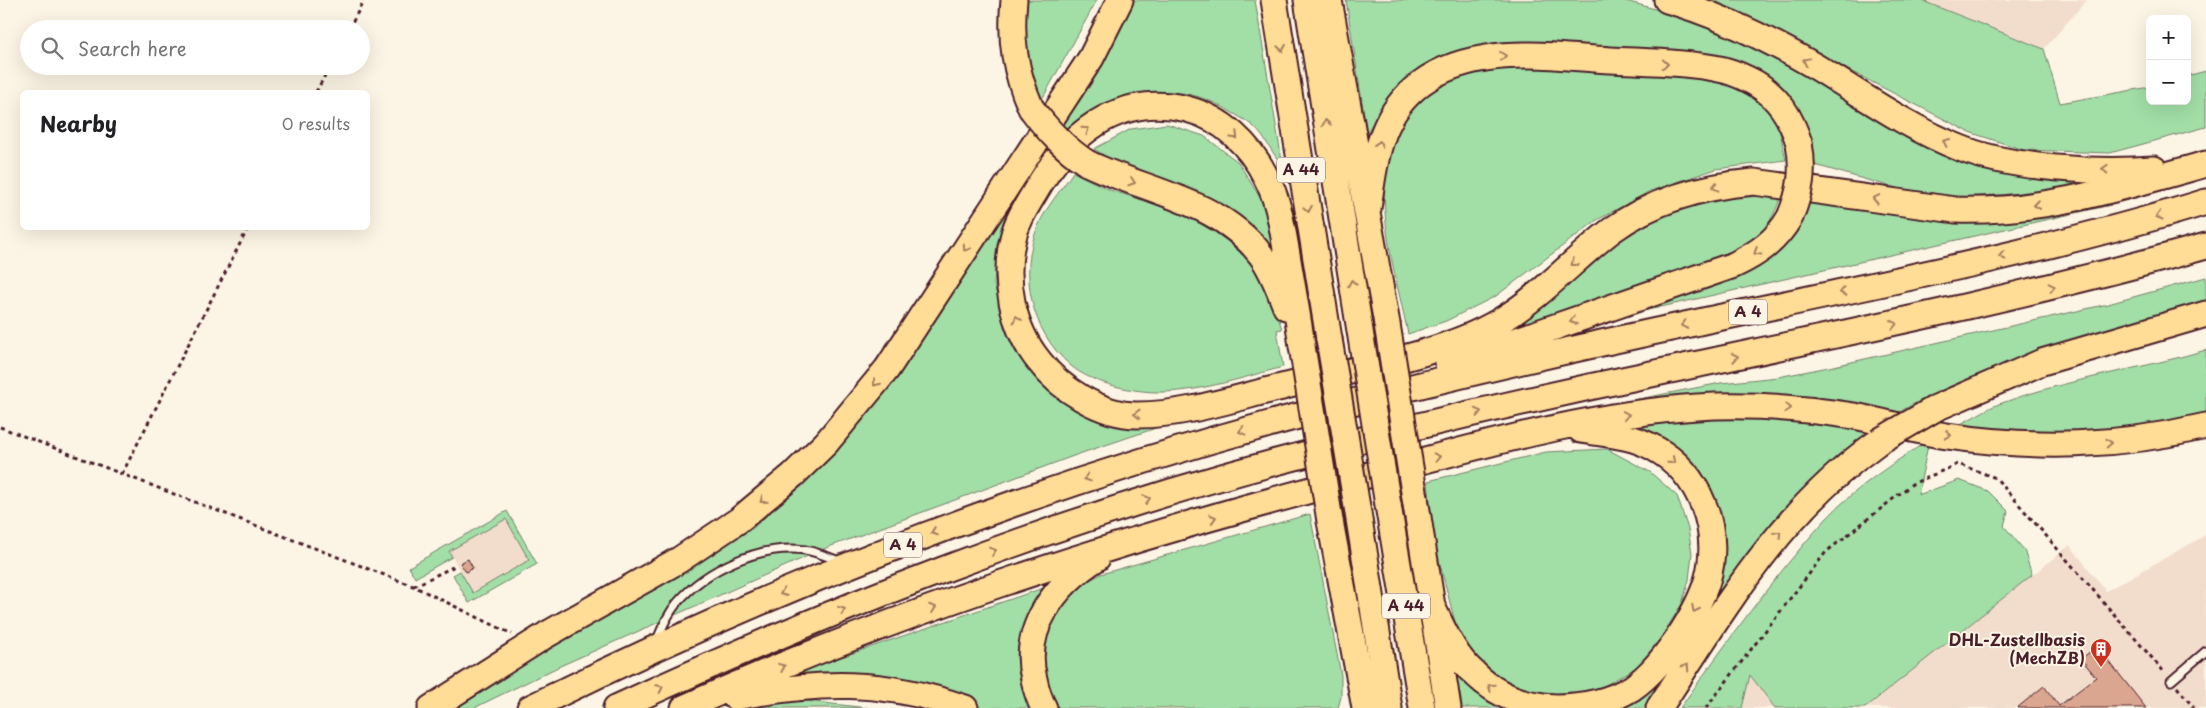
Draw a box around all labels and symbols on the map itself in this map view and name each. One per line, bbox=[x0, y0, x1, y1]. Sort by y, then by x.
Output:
one-way arrow bbox=[1276, 44, 1286, 52]
one-way arrow bbox=[1499, 51, 1507, 62]
one-way arrow bbox=[1661, 58, 1669, 69]
one-way arrow bbox=[1802, 58, 1811, 68]
one-way arrow bbox=[1321, 118, 1332, 126]
one-way arrow bbox=[1080, 127, 1090, 136]
one-way arrow bbox=[1229, 130, 1238, 139]
one-way arrow bbox=[1942, 138, 1951, 149]
one-way arrow bbox=[1373, 140, 1383, 149]
road number: A 44 bbox=[1277, 158, 1325, 182]
one-way arrow bbox=[2101, 164, 2109, 175]
one-way arrow bbox=[1127, 176, 1136, 186]
one-way arrow bbox=[1711, 181, 1720, 192]
one-way arrow bbox=[1872, 195, 1880, 205]
one-way arrow bbox=[2033, 200, 2042, 210]
one-way arrow bbox=[1302, 204, 1312, 213]
one-way arrow bbox=[2155, 210, 2164, 221]
one-way arrow bbox=[963, 243, 973, 252]
one-way arrow bbox=[1754, 246, 1763, 256]
one-way arrow bbox=[1997, 250, 2006, 261]
one-way arrow bbox=[1571, 257, 1580, 265]
one-way arrow bbox=[1347, 279, 1358, 287]
one-way arrow bbox=[2048, 282, 2057, 293]
one-way arrow bbox=[1839, 286, 1848, 297]
road number: A 4 bbox=[1729, 300, 1767, 324]
one-way arrow bbox=[1013, 315, 1023, 324]
one-way arrow bbox=[1569, 315, 1577, 325]
one-way arrow bbox=[1680, 319, 1689, 330]
one-way arrow bbox=[1889, 319, 1898, 330]
one-way arrow bbox=[1730, 352, 1739, 363]
one-way arrow bbox=[873, 377, 881, 386]
one-way arrow bbox=[1784, 402, 1792, 413]
one-way arrow bbox=[1474, 407, 1483, 418]
one-way arrow bbox=[1132, 409, 1140, 419]
one-way arrow bbox=[1621, 411, 1630, 421]
one-way arrow bbox=[1239, 426, 1247, 436]
one-way arrow bbox=[1943, 430, 1952, 440]
one-way arrow bbox=[2106, 437, 2114, 448]
one-way arrow bbox=[1433, 452, 1442, 463]
one-way arrow bbox=[1667, 455, 1676, 464]
one-way arrow bbox=[1083, 472, 1091, 482]
one-way arrow bbox=[760, 494, 769, 502]
one-way arrow bbox=[1143, 495, 1151, 505]
one-way arrow bbox=[1208, 513, 1216, 523]
one-way arrow bbox=[930, 526, 938, 536]
one-way arrow bbox=[1773, 531, 1781, 540]
road number: A 4 bbox=[884, 532, 922, 558]
one-way arrow bbox=[989, 547, 997, 557]
one-way arrow bbox=[779, 587, 788, 597]
road number: A 44 bbox=[1382, 594, 1430, 618]
one-way arrow bbox=[928, 604, 937, 614]
one-way arrow bbox=[1691, 604, 1701, 613]
one-way arrow bbox=[837, 606, 846, 616]
place label: DHL-Zustellbasis (MechZB) bbox=[1949, 627, 2085, 669]
building icon: DHL-Zustellbasis (MechZB) bbox=[2089, 637, 2113, 668]
one-way arrow bbox=[777, 662, 785, 672]
one-way arrow bbox=[1680, 664, 1689, 673]
one-way arrow bbox=[655, 683, 664, 694]
one-way arrow bbox=[1488, 684, 1497, 693]

